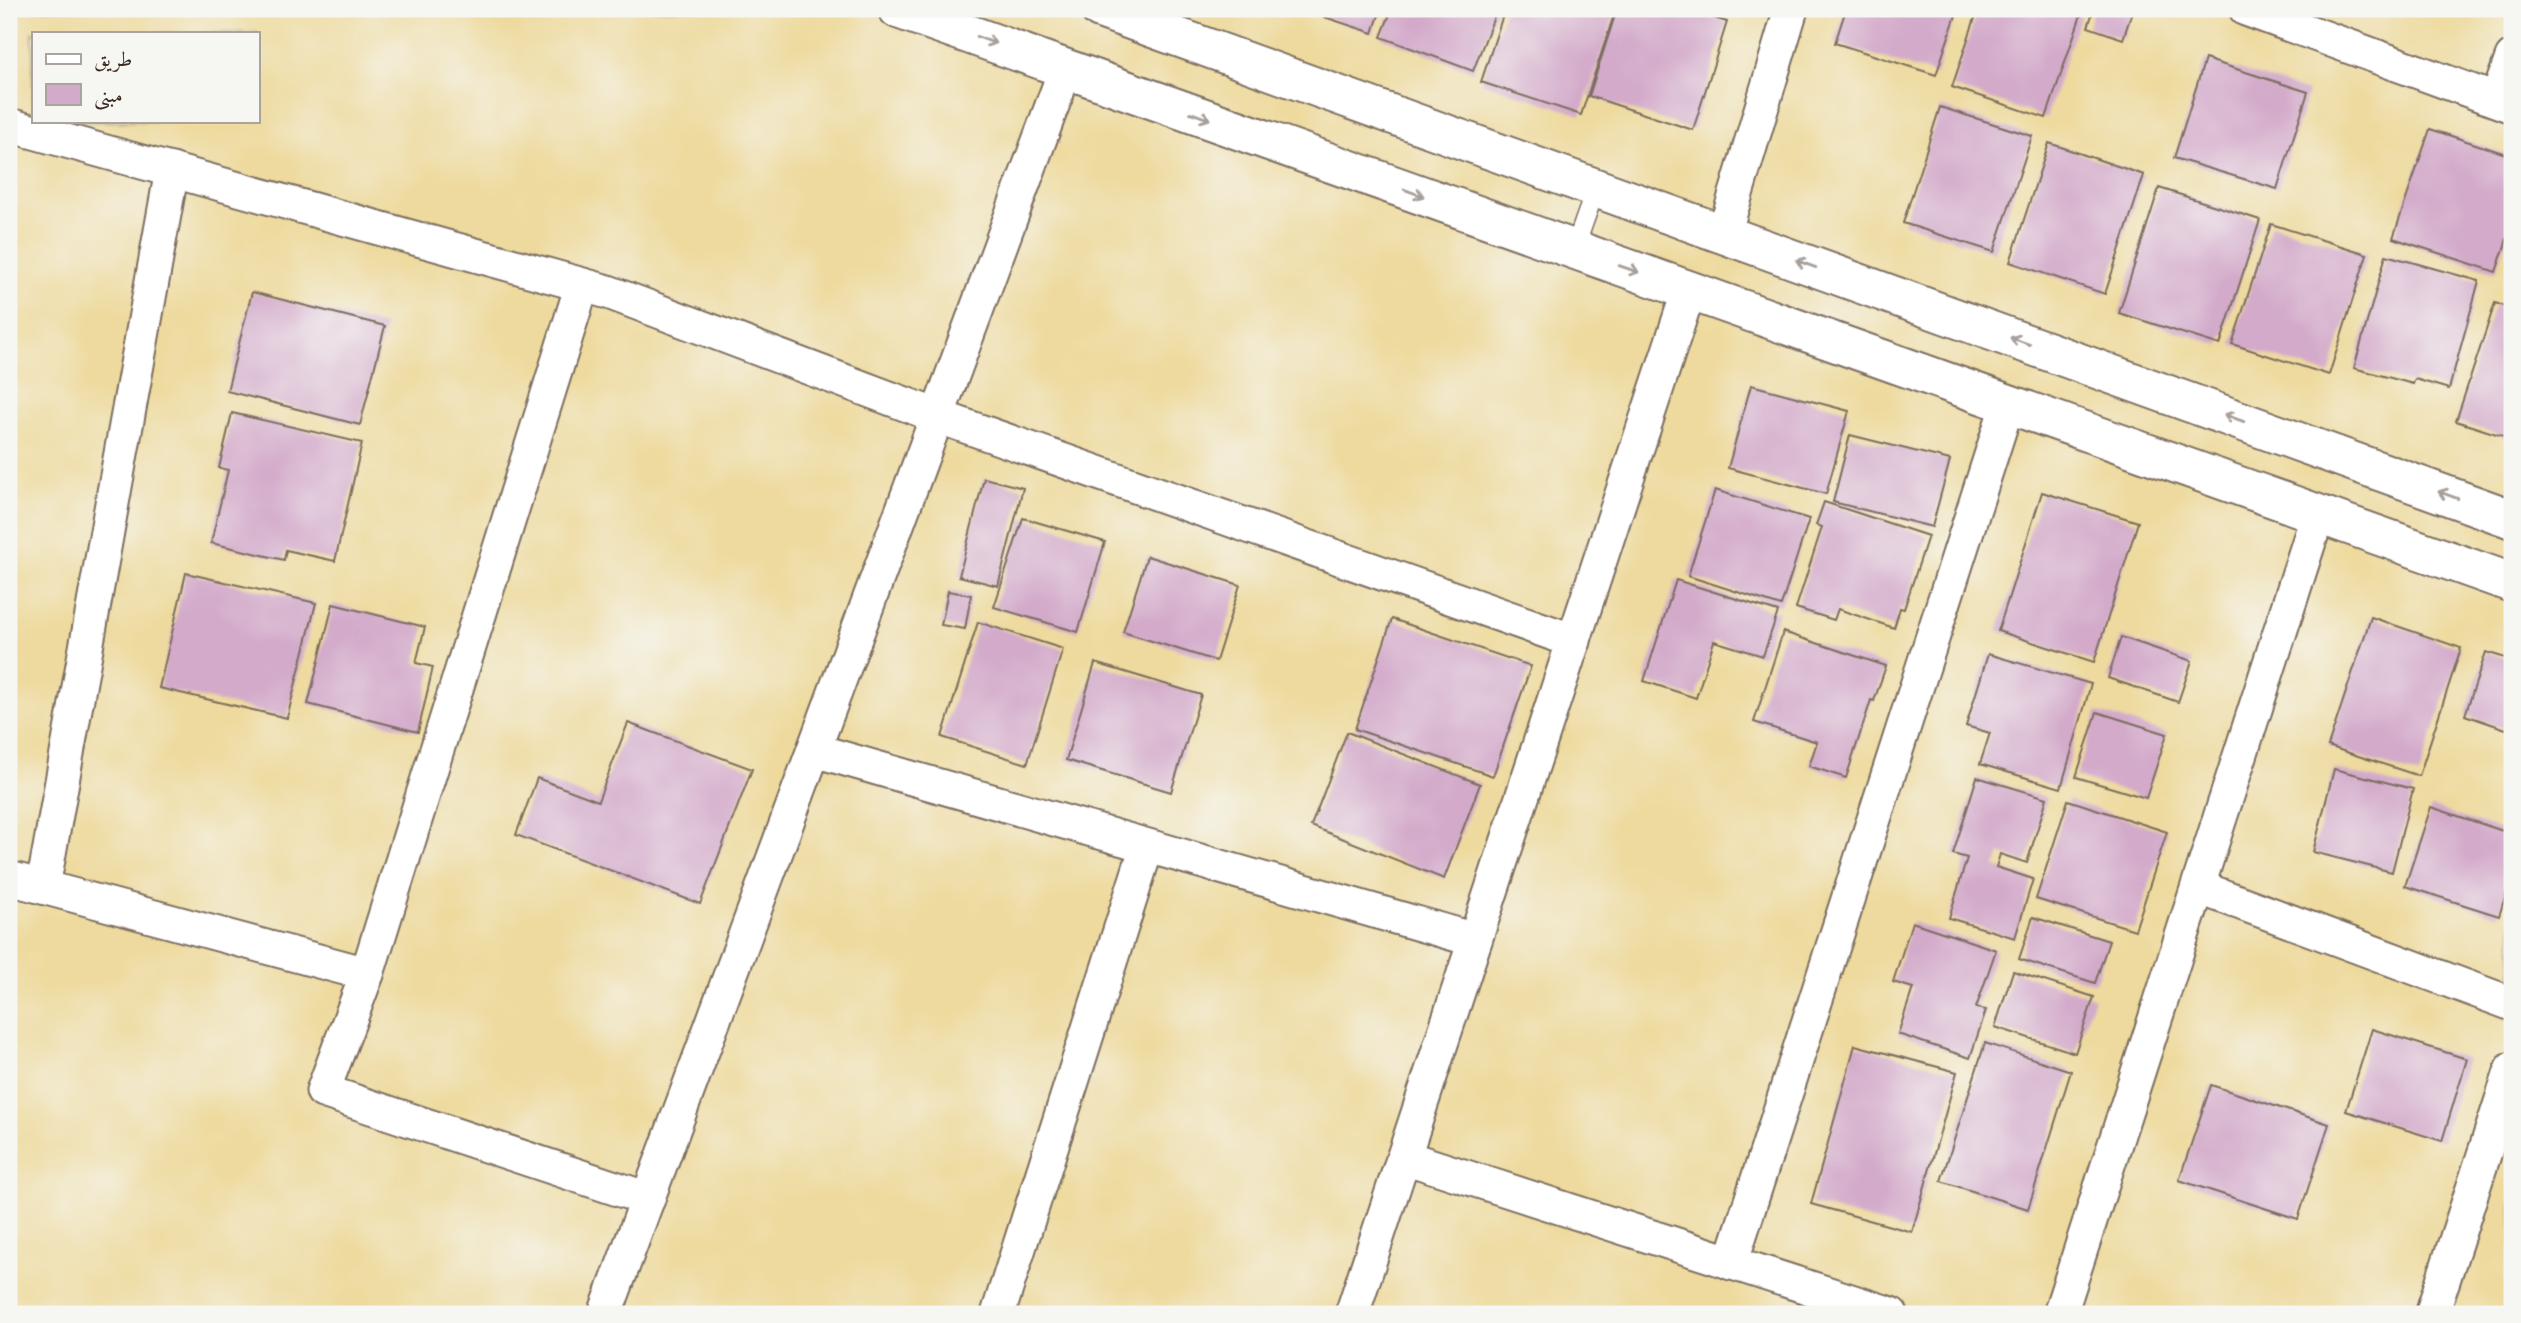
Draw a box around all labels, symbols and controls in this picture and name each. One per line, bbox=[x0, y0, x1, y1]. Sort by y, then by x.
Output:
legend bbox=[32, 32, 259, 122]
one-way arrow bbox=[974, 35, 996, 47]
text: طريق bbox=[94, 46, 132, 72]
text: مبنى bbox=[94, 82, 123, 110]
one-way arrow bbox=[1189, 110, 1211, 123]
one-way arrow bbox=[1403, 187, 1425, 200]
one-way arrow bbox=[1796, 257, 1818, 269]
one-way arrow bbox=[1617, 264, 1639, 276]
one-way arrow bbox=[2010, 334, 2032, 346]
one-way arrow bbox=[2224, 411, 2246, 423]
one-way arrow bbox=[2438, 488, 2460, 501]

